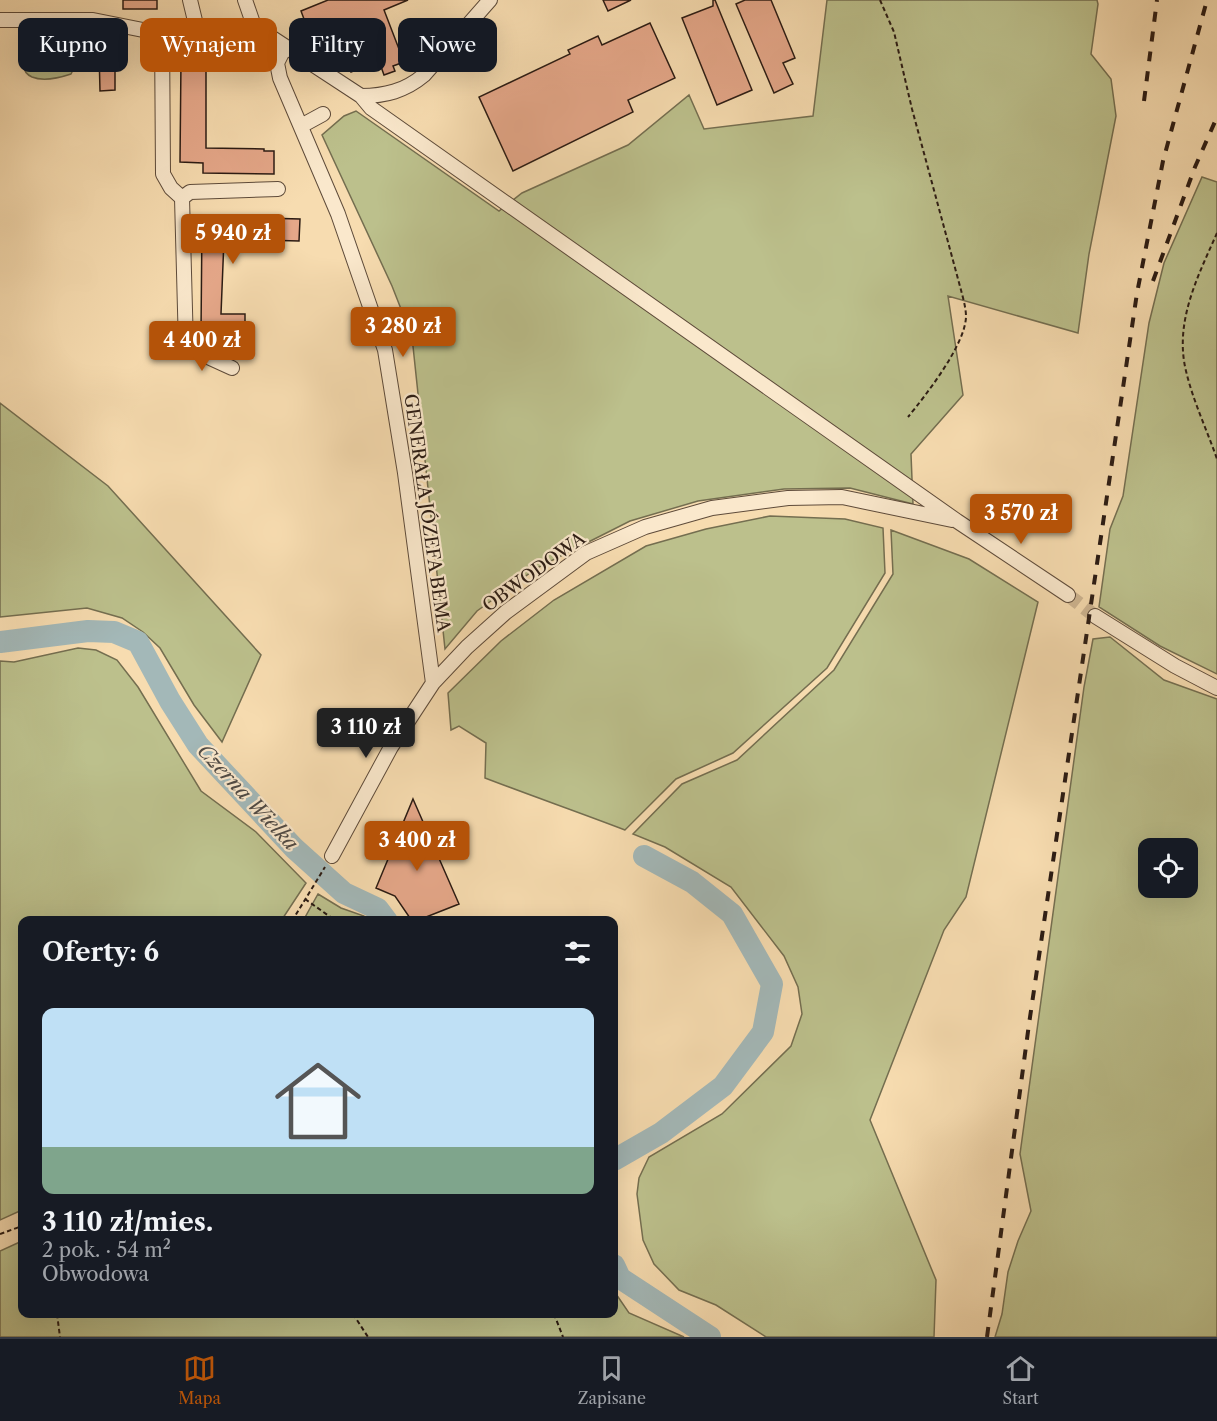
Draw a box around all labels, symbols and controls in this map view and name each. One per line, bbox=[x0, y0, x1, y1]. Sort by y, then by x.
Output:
chip: Kupno bbox=[18, 18, 128, 72]
chip: Wynajem bbox=[140, 18, 277, 72]
chip: Filtry bbox=[289, 18, 386, 72]
chip: Nowe bbox=[398, 18, 497, 72]
pin: 5 940 zł bbox=[171, 214, 295, 265]
text: 5 940 zł bbox=[195, 221, 271, 245]
pin: 3 280 zł bbox=[341, 307, 465, 358]
text: 3 280 zł bbox=[365, 314, 441, 338]
pin: 4 400 zł bbox=[140, 321, 264, 372]
text: 4 400 zł bbox=[163, 328, 241, 352]
street label: GENERAŁA JÓZEFA BEMA bbox=[399, 392, 456, 634]
pin: 3 570 zł bbox=[959, 494, 1083, 545]
text: 3 570 zł bbox=[984, 501, 1058, 525]
street label: OBWODOWA bbox=[478, 527, 590, 617]
pin: 3 110 zł bbox=[304, 708, 428, 759]
text: 3 110 zł bbox=[331, 715, 401, 739]
water label: Czerna Wielka bbox=[193, 739, 303, 855]
pin: 3 400 zł bbox=[355, 821, 479, 872]
text: 3 400 zł bbox=[378, 828, 456, 852]
map controls bbox=[1138, 838, 1198, 898]
button: locate bbox=[1138, 838, 1198, 898]
text: Oferty: 6 bbox=[42, 936, 159, 968]
icon: filters bbox=[561, 936, 594, 969]
icon: home bbox=[264, 1047, 372, 1155]
text: 3 110 zł/mies. bbox=[42, 1206, 213, 1238]
text: 2 pok. · 54 m² bbox=[42, 1238, 171, 1262]
text: Obwodowa bbox=[42, 1262, 149, 1286]
tab: Mapa bbox=[178, 1352, 221, 1408]
tab: Zapisane bbox=[578, 1352, 646, 1408]
tab: Start bbox=[1003, 1352, 1039, 1408]

